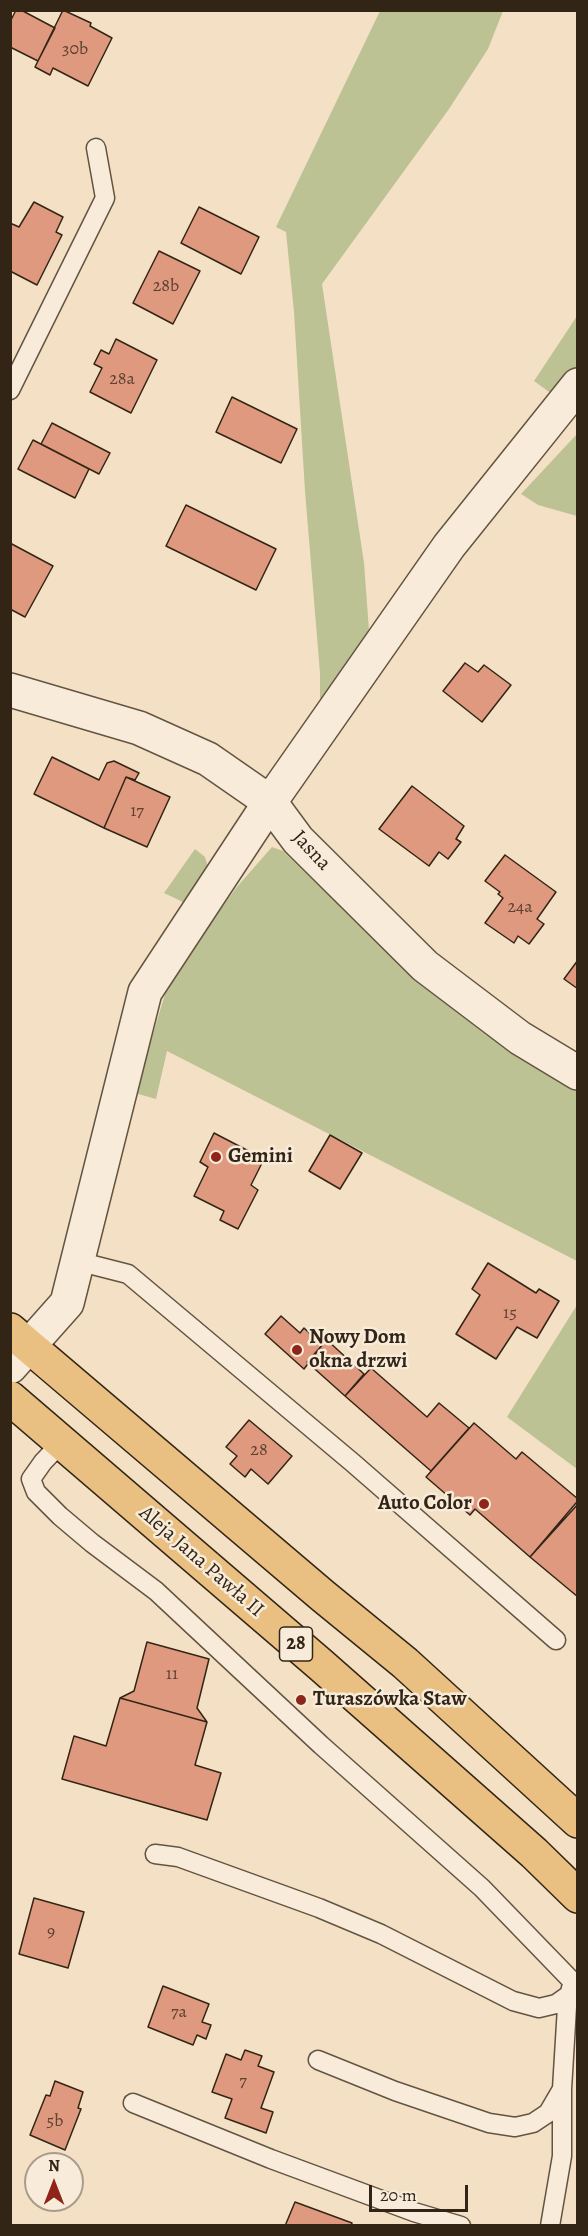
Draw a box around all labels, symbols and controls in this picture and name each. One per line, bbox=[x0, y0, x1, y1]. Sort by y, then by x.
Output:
house number: 30b bbox=[62, 39, 88, 61]
house number: 28b bbox=[153, 276, 179, 298]
house number: 28a bbox=[109, 369, 135, 391]
house number: 17 bbox=[130, 801, 144, 823]
street label: Jasna bbox=[286, 826, 336, 876]
house number: 24a bbox=[507, 897, 533, 919]
place label: Gemini bbox=[228, 1144, 293, 1170]
marker: Gemini bbox=[209, 1150, 223, 1164]
house number: 15 bbox=[503, 1303, 517, 1325]
place label: Nowy Dom okna drzwi bbox=[309, 1325, 407, 1375]
marker: Nowy Dom okna drzwi bbox=[290, 1343, 304, 1357]
house number: 28 bbox=[250, 1440, 268, 1462]
place label: Auto Color bbox=[378, 1491, 472, 1517]
marker: Auto Color bbox=[477, 1497, 491, 1511]
street label: Aleja Jana Pawła II bbox=[133, 1501, 269, 1623]
road number: 28 bbox=[280, 1627, 312, 1661]
house number: 11 bbox=[166, 1664, 178, 1686]
place label: Turaszówka Staw bbox=[313, 1687, 467, 1713]
marker: Turaszówka Staw bbox=[294, 1693, 308, 1707]
house number: 9 bbox=[47, 1922, 55, 1944]
house number: 7a bbox=[171, 2002, 187, 2024]
house number: 7 bbox=[239, 2071, 247, 2093]
house number: 5b bbox=[47, 2111, 63, 2133]
north arrow bbox=[24, 2152, 84, 2212]
text: N bbox=[48, 2155, 60, 2177]
scale bar bbox=[372, 2173, 471, 2211]
text: 20 m bbox=[380, 2183, 417, 2207]

